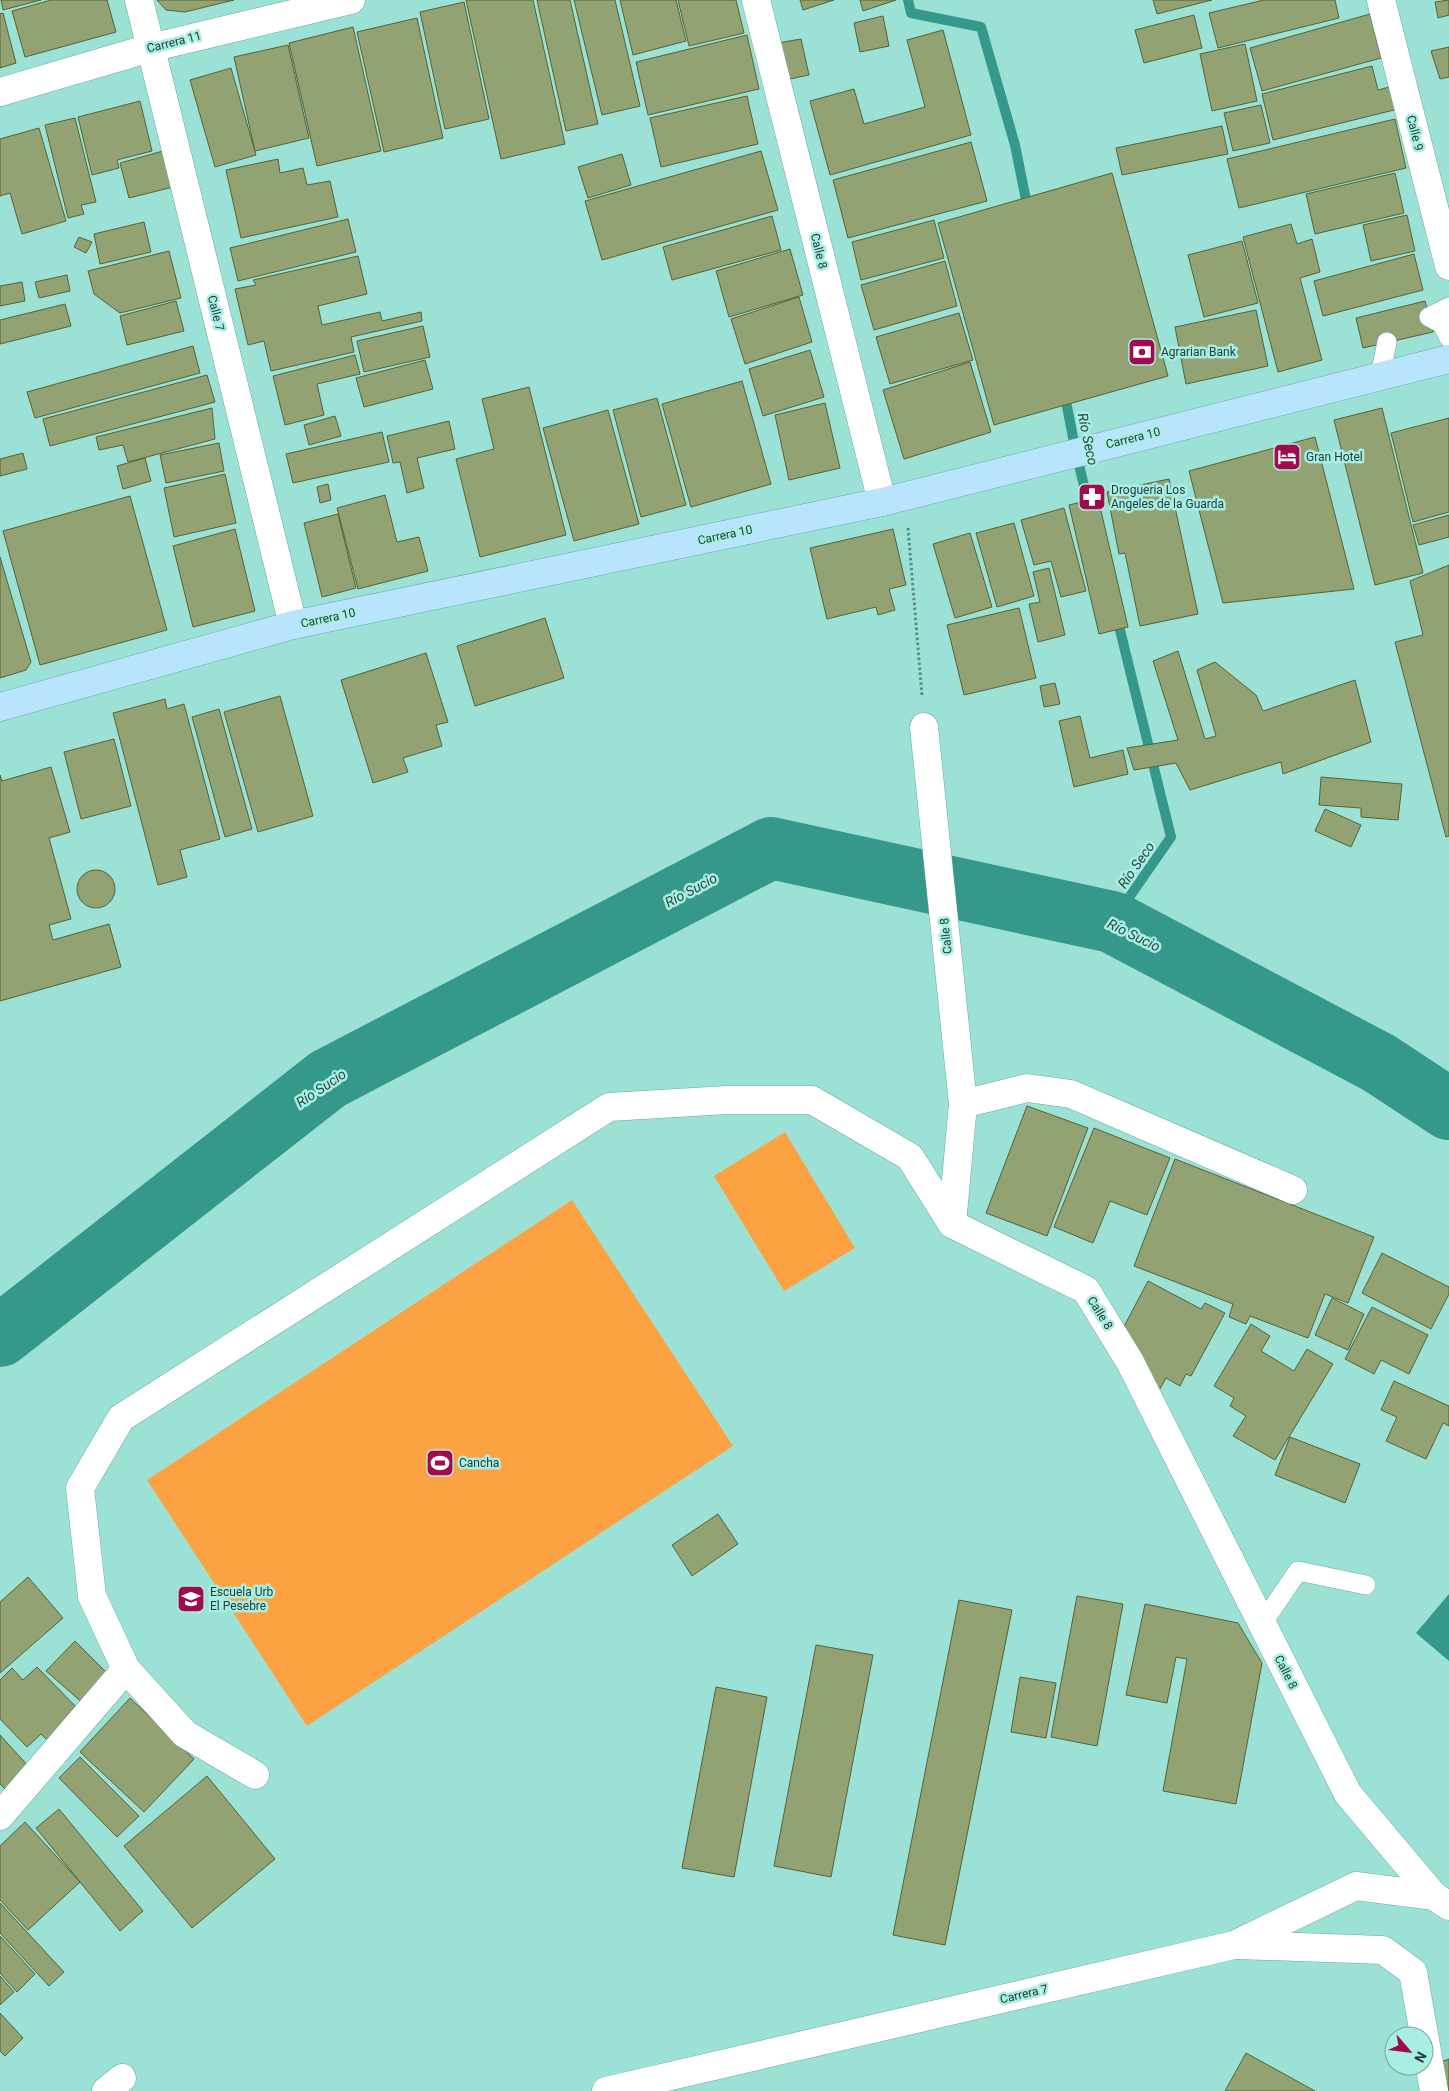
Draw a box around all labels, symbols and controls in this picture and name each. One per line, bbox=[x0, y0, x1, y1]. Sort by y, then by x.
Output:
street label: Carrera 11 bbox=[145, 28, 203, 56]
street label: Calle 9 bbox=[1404, 114, 1426, 152]
street label: Calle 8 bbox=[808, 232, 830, 271]
street label: Calle 7 bbox=[205, 294, 227, 333]
bank icon: Agrarian Bank bbox=[1127, 337, 1157, 367]
place label: Agrarian Bank bbox=[1161, 345, 1237, 359]
water label: Río Seco bbox=[1075, 411, 1101, 467]
street label: Carrera 10 bbox=[1104, 424, 1162, 452]
hotel icon: Gran Hotel bbox=[1272, 442, 1302, 472]
place label: Gran Hotel bbox=[1306, 450, 1363, 464]
pharmacy icon: Drogueria Los Angeles de la Guarda bbox=[1077, 482, 1107, 512]
place label: Drogueria Los Angeles de la Guarda bbox=[1111, 483, 1224, 511]
street label: Carrera 10 bbox=[696, 522, 754, 548]
street label: Carrera 10 bbox=[299, 605, 357, 631]
water label: Río Seco bbox=[1114, 838, 1158, 891]
water label: Río Sucio bbox=[662, 870, 720, 910]
water label: Río Sucio bbox=[1105, 915, 1163, 955]
street label: Calle 8 bbox=[937, 917, 955, 955]
water label: Río Sucio bbox=[293, 1065, 349, 1110]
street label: Calle 8 bbox=[1084, 1294, 1116, 1332]
sports icon: Cancha bbox=[425, 1448, 455, 1478]
place label: Cancha bbox=[459, 1456, 499, 1470]
school or university icon: Escuela Urb El Pesebre bbox=[176, 1584, 206, 1614]
place label: Escuela Urb El Pesebre bbox=[210, 1585, 274, 1613]
street label: Calle 8 bbox=[1272, 1653, 1301, 1692]
street label: Carrera 7 bbox=[999, 1982, 1050, 2006]
north arrow bbox=[1384, 2026, 1434, 2076]
text: N bbox=[1411, 2049, 1430, 2065]

